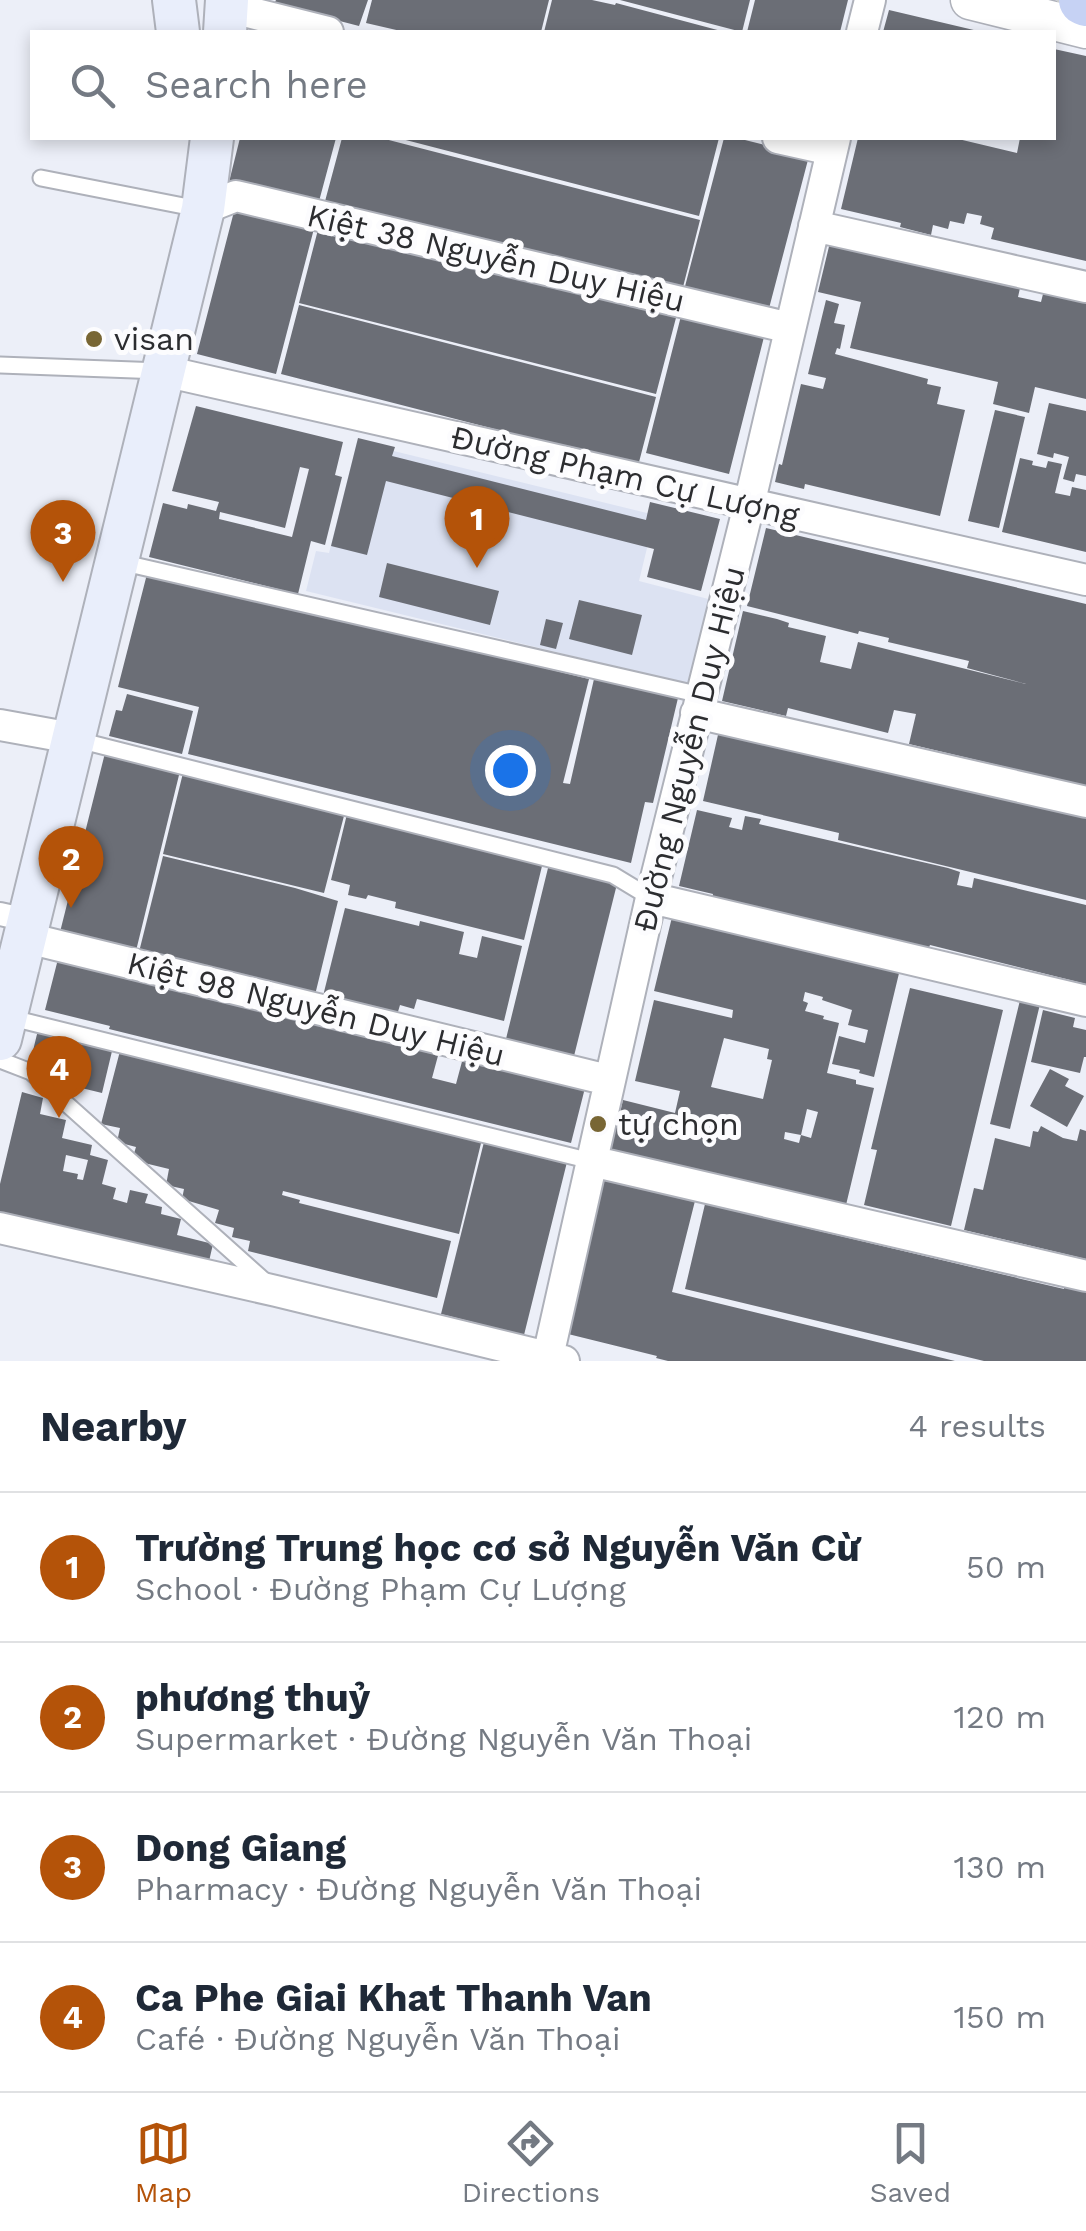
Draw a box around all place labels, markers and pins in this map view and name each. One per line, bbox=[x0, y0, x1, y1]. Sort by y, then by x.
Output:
place label: visan bbox=[114, 320, 194, 358]
marker: visan bbox=[83, 328, 105, 350]
pin: 1 bbox=[444, 486, 510, 568]
pin: 3 bbox=[30, 500, 96, 582]
pin: 2 bbox=[38, 826, 104, 908]
pin: 4 bbox=[27, 1036, 92, 1118]
place label: tự chọn bbox=[618, 1105, 739, 1143]
marker: tự chọn bbox=[587, 1113, 609, 1135]

